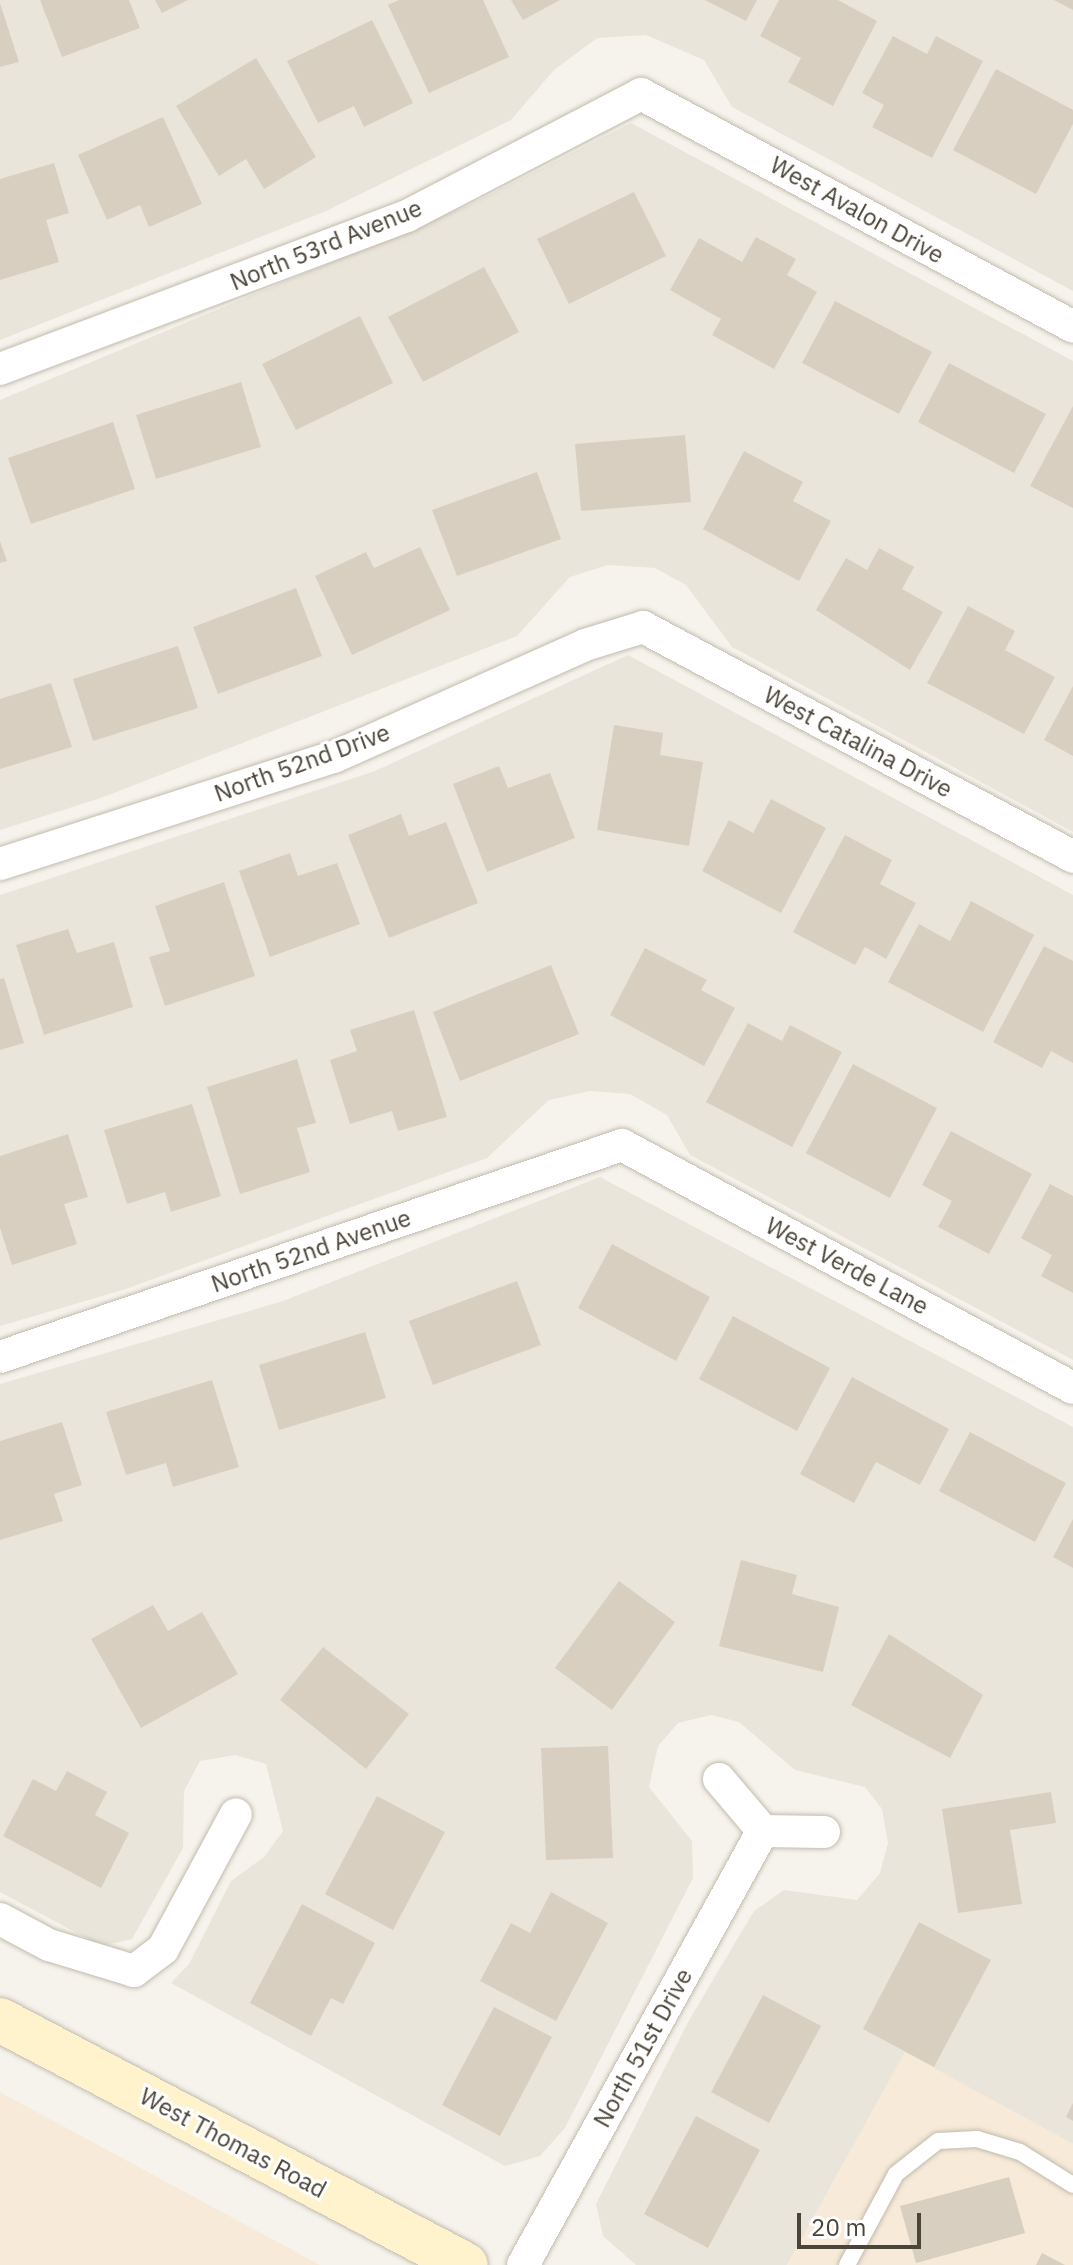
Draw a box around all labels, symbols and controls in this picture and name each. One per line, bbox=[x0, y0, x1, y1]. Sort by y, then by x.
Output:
street label: West Avalon Drive bbox=[765, 150, 949, 270]
street label: North 53rd Avenue bbox=[226, 193, 426, 297]
street label: West Catalina Drive bbox=[759, 680, 957, 804]
street label: North 52nd Drive bbox=[210, 718, 394, 808]
street label: North 52nd Avenue bbox=[207, 1203, 415, 1299]
street label: West Verde Lane bbox=[761, 1211, 933, 1321]
street label: North 51st Drive bbox=[587, 1964, 699, 2132]
street label: West Thomas Road bbox=[135, 2082, 331, 2204]
scale bar bbox=[801, 2197, 925, 2247]
text: 20 m bbox=[811, 2211, 866, 2243]

